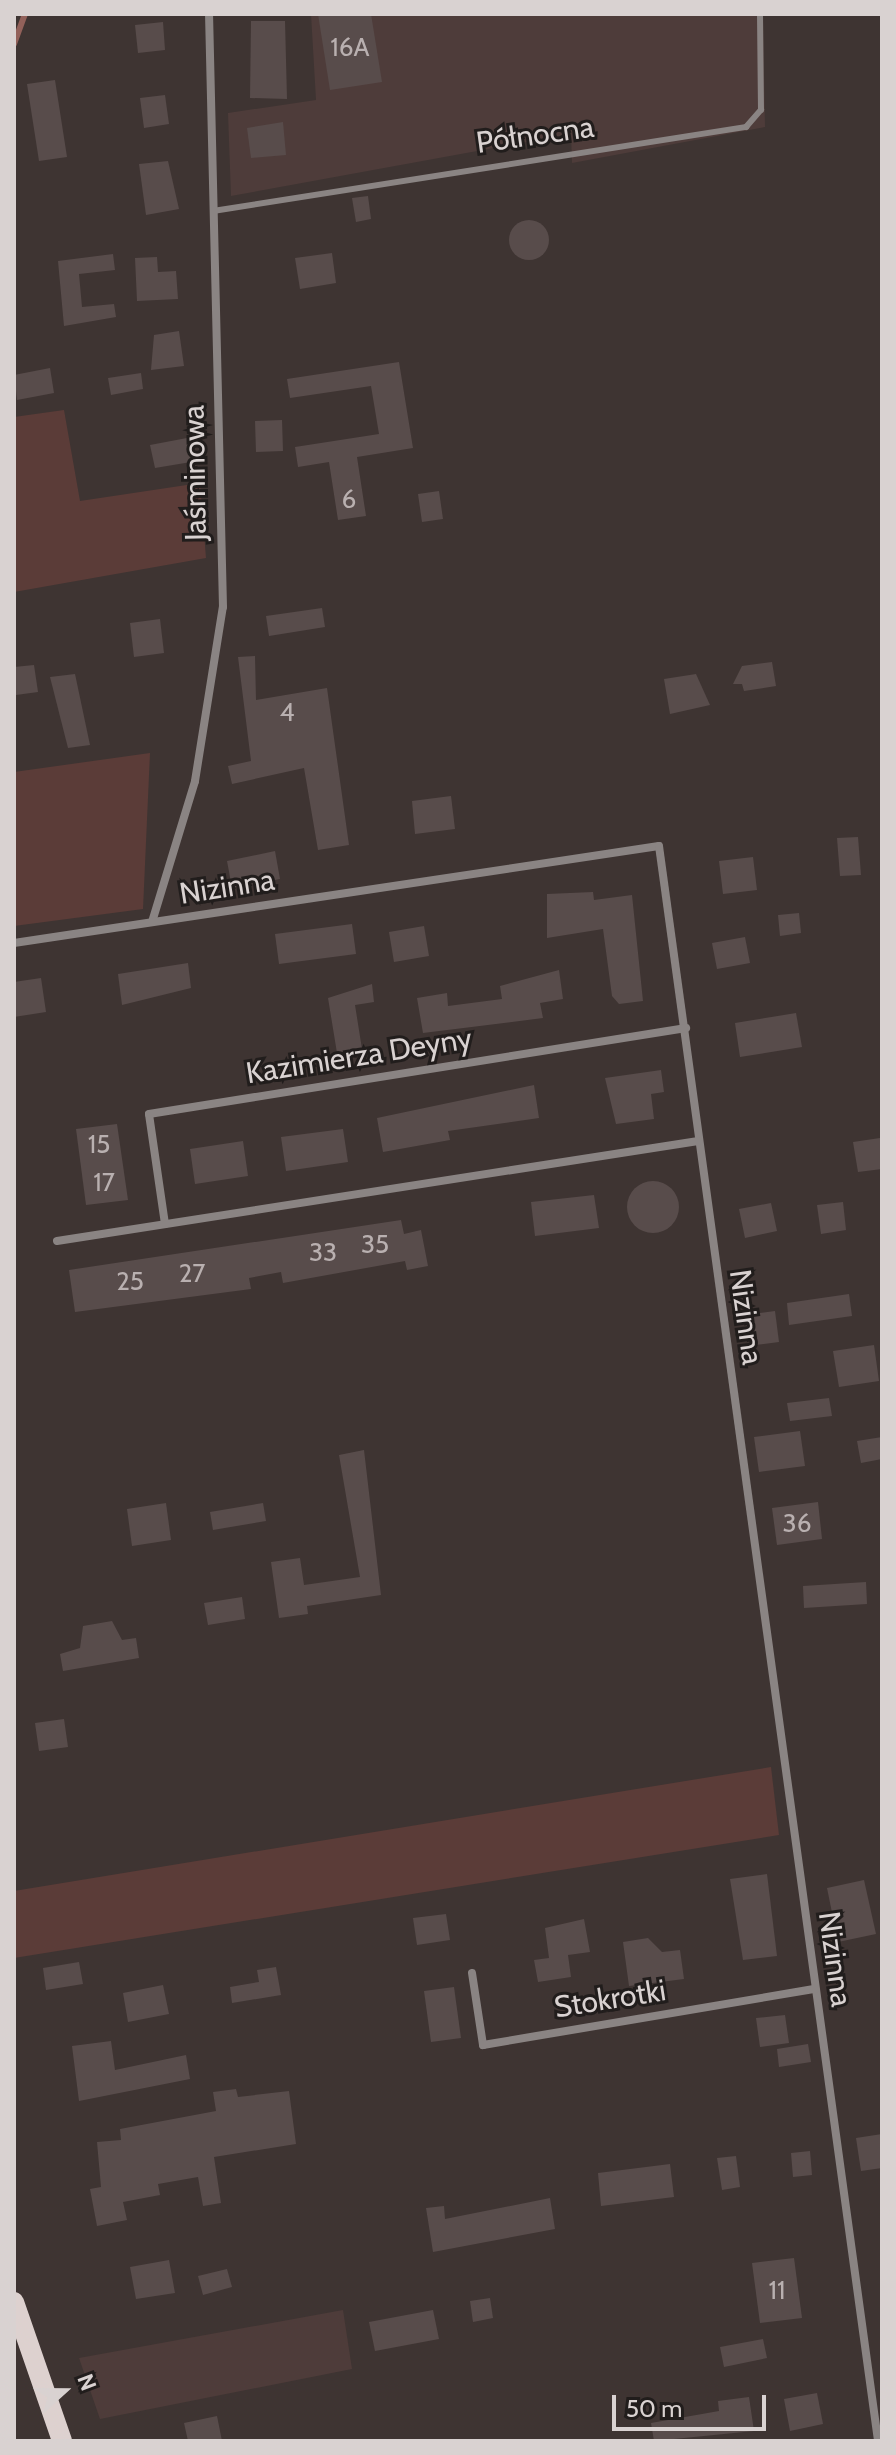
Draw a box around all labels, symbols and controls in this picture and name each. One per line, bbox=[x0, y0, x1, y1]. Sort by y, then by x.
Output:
house number: 16A bbox=[330, 32, 370, 64]
street label: Północna bbox=[474, 109, 596, 161]
street label: Jaśminowa bbox=[176, 405, 214, 541]
house number: 6 bbox=[342, 484, 356, 516]
house number: 4 bbox=[279, 697, 295, 729]
street label: Nizinna bbox=[177, 862, 277, 912]
street label: Kazimierza Deyny bbox=[244, 1020, 474, 1092]
house number: 15 bbox=[88, 1129, 110, 1161]
house number: 17 bbox=[93, 1167, 115, 1199]
house number: 35 bbox=[361, 1229, 389, 1261]
house number: 33 bbox=[309, 1237, 337, 1269]
house number: 27 bbox=[179, 1258, 205, 1290]
house number: 25 bbox=[116, 1266, 144, 1298]
street label: Nizinna bbox=[722, 1267, 770, 1367]
house number: 36 bbox=[783, 1508, 811, 1540]
street label: Nizinna bbox=[811, 1909, 859, 2009]
street label: Stokrotki bbox=[552, 1972, 668, 2026]
house number: 11 bbox=[769, 2275, 785, 2307]
north arrow bbox=[24, 2351, 104, 2431]
text: N bbox=[71, 2370, 102, 2394]
scale bar bbox=[616, 2379, 770, 2429]
text: 50 m bbox=[626, 2394, 682, 2423]

